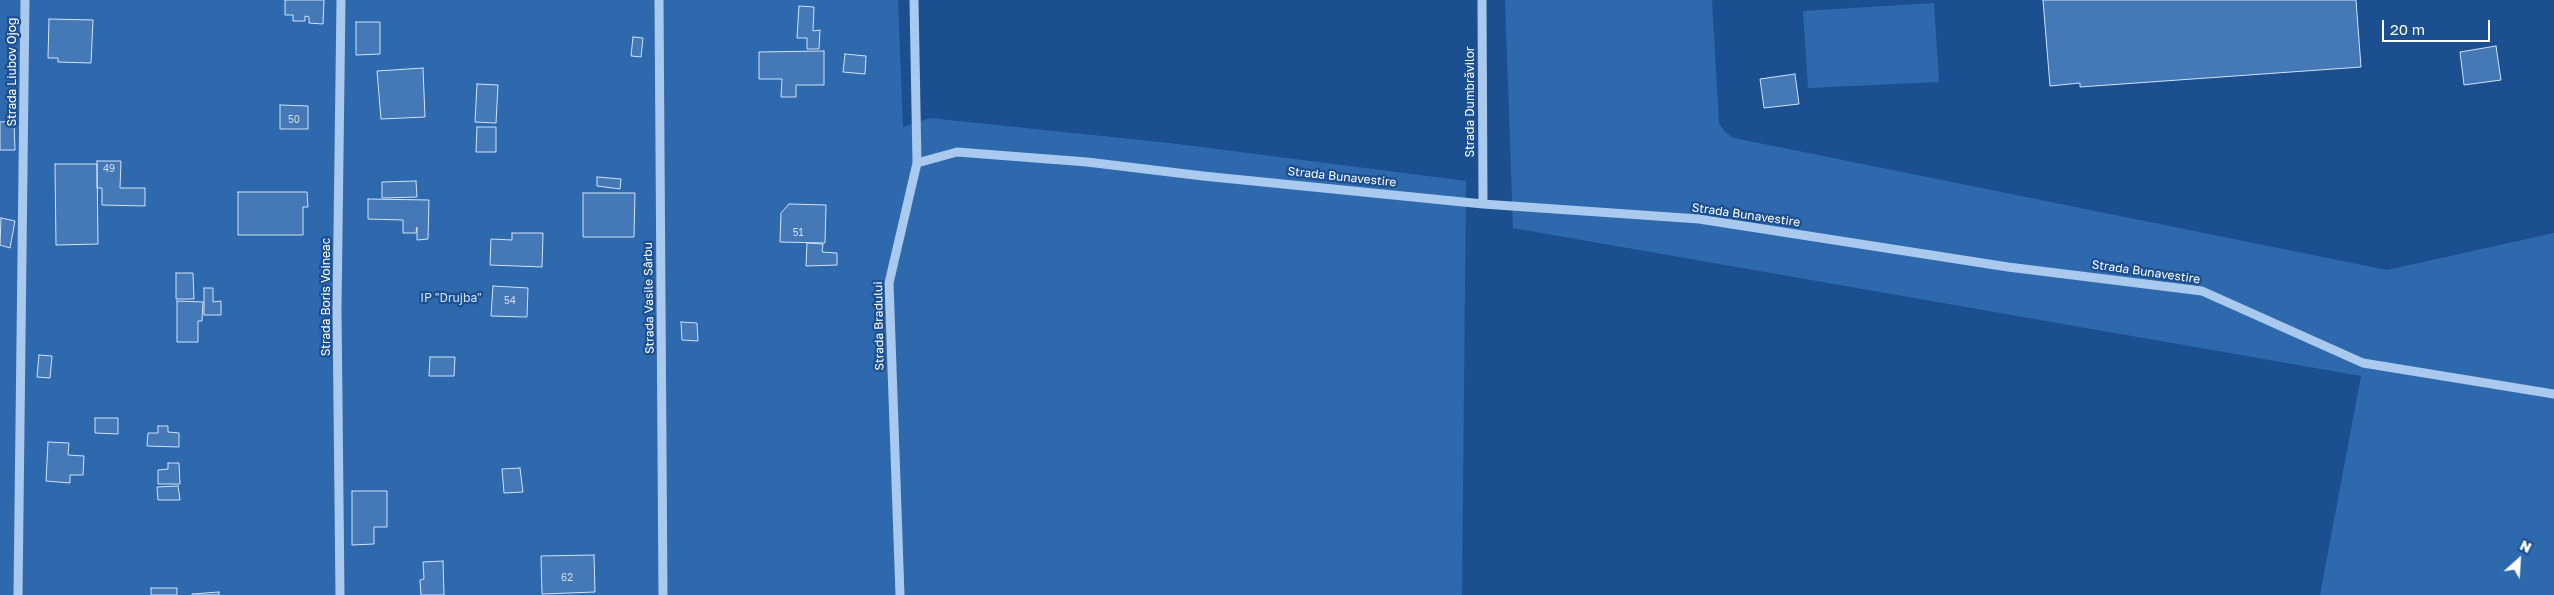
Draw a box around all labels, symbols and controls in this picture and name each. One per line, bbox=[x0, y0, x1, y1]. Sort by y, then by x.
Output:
scale bar bbox=[2384, 10, 2492, 42]
street label: Strada Liubov Ojog bbox=[5, 18, 19, 126]
text: 20 m bbox=[2390, 20, 2425, 38]
street label: Strada Dumbrăvilor bbox=[1463, 46, 1477, 158]
house number: 50 bbox=[288, 114, 300, 126]
house number: 49 bbox=[103, 163, 115, 175]
street label: Strada Bunavestire bbox=[1287, 164, 1397, 190]
street label: Strada Bunavestire bbox=[1691, 200, 1801, 230]
house number: 51 bbox=[793, 227, 803, 239]
street label: Strada Boris Voineac bbox=[319, 238, 333, 356]
street label: Strada Vasile Sârbu bbox=[641, 242, 657, 354]
street label: Strada Bunavestire bbox=[2091, 257, 2201, 287]
street label: Strada Bradului bbox=[871, 281, 887, 371]
park label: IP "Drujba" bbox=[420, 291, 482, 305]
house number: 54 bbox=[504, 295, 516, 307]
north arrow bbox=[2494, 535, 2544, 585]
text: N bbox=[2517, 536, 2534, 556]
house number: 62 bbox=[561, 572, 573, 584]

